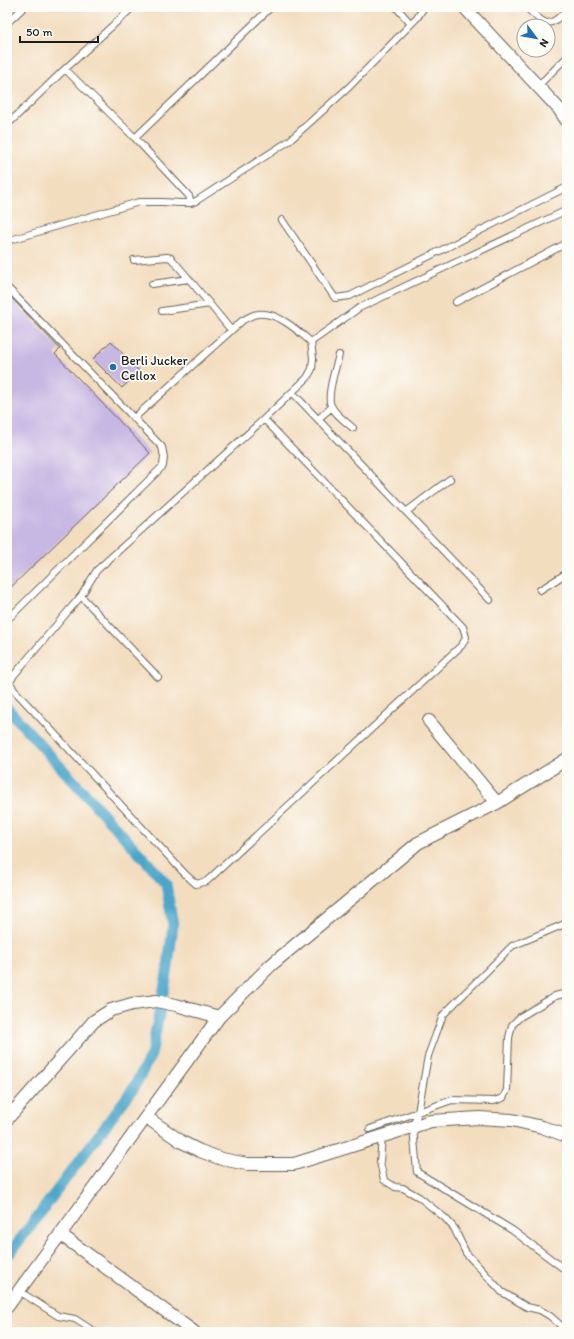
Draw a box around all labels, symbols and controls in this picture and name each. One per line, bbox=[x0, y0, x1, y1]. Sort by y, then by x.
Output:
scale bar bbox=[20, 18, 98, 44]
north arrow bbox=[516, 18, 556, 58]
text: 50 m bbox=[26, 25, 52, 39]
text: N bbox=[537, 36, 552, 50]
place label: Berli Jucker Cellox bbox=[121, 353, 188, 383]
marker: Berli Jucker Cellox bbox=[108, 362, 118, 372]

